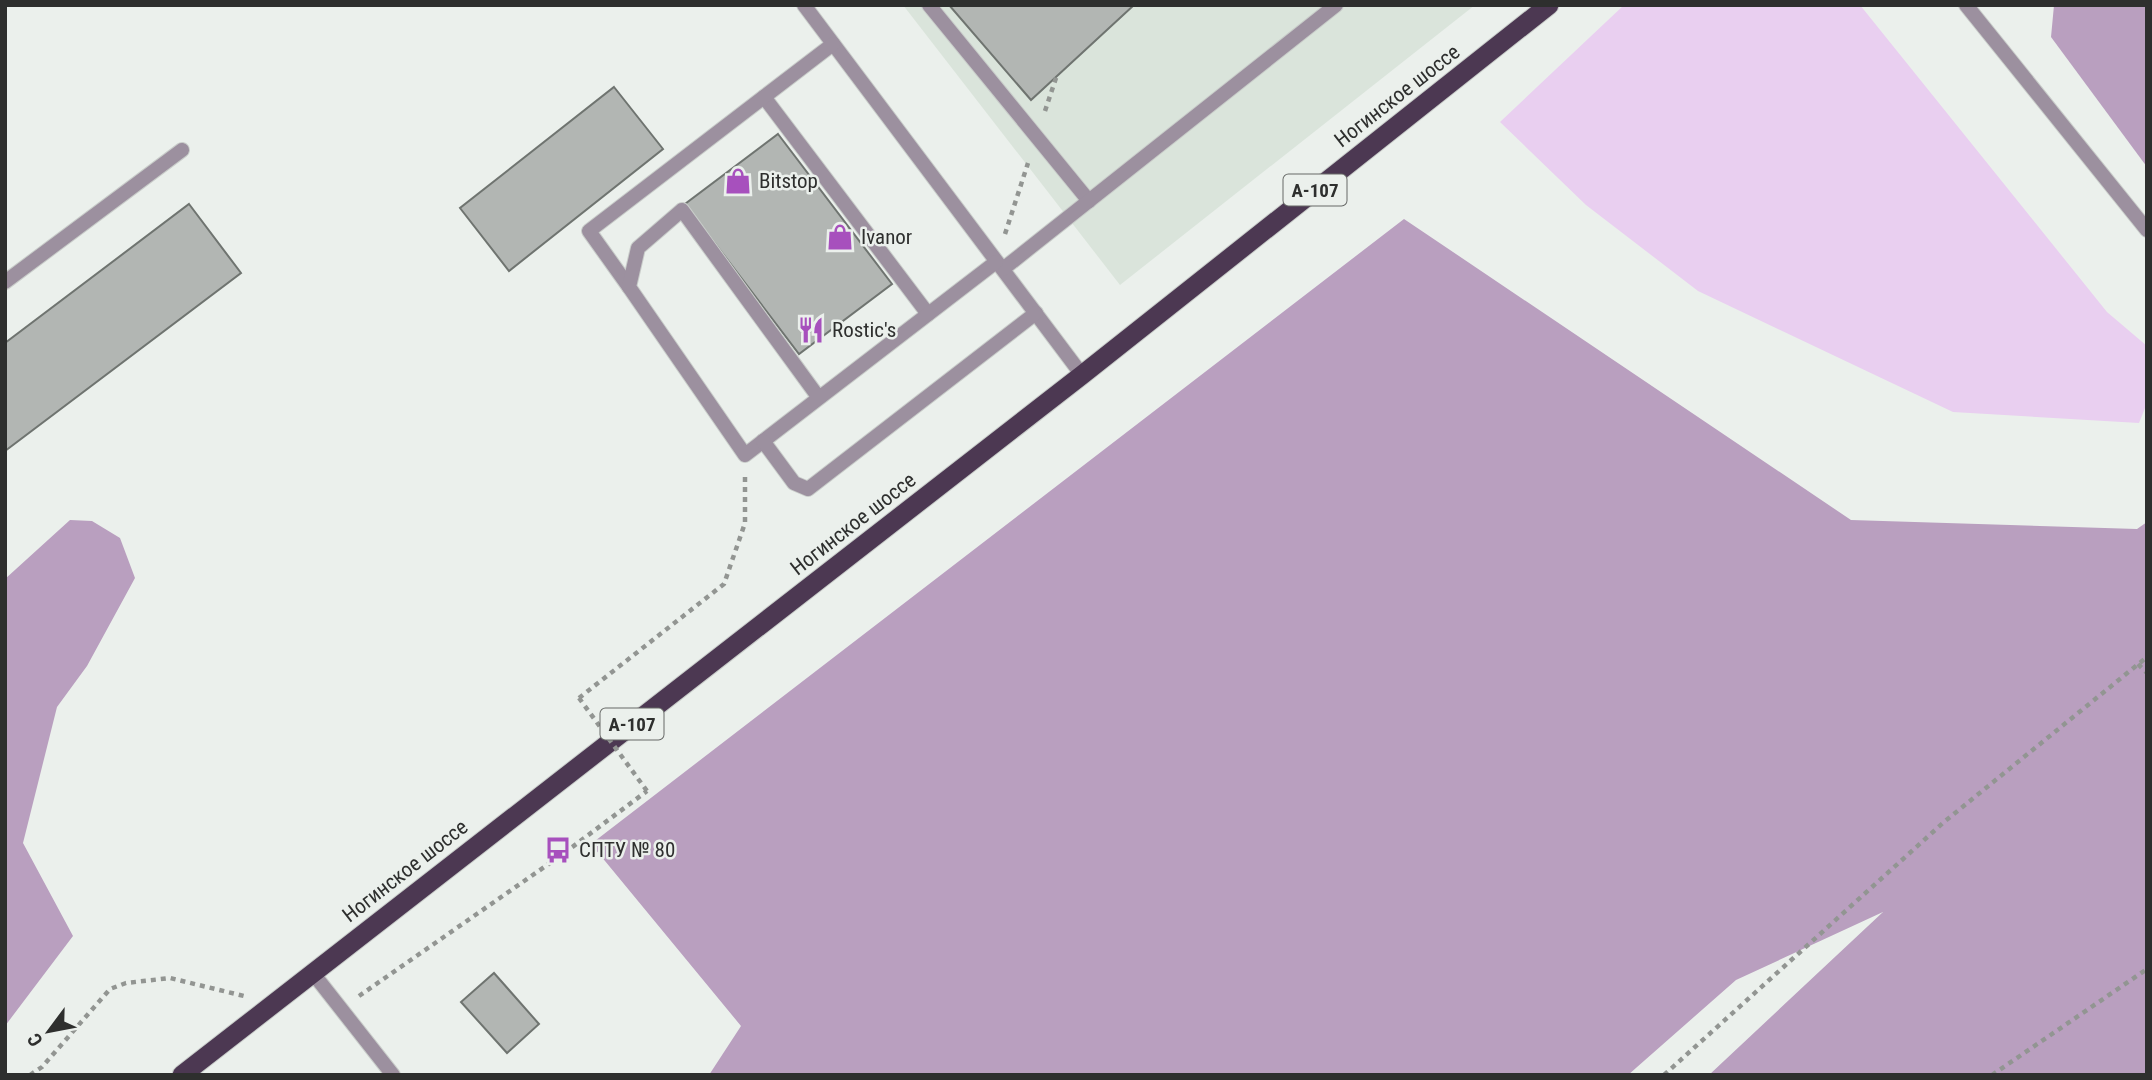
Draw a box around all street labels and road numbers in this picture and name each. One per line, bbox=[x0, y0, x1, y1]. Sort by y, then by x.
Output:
street label: Ногинское шоссе bbox=[1330, 40, 1464, 152]
road number: А-107 bbox=[1284, 174, 1346, 206]
street label: Ногинское шоссе bbox=[786, 468, 920, 580]
road number: А-107 bbox=[600, 708, 664, 740]
street label: Ногинское шоссе bbox=[338, 815, 472, 927]

